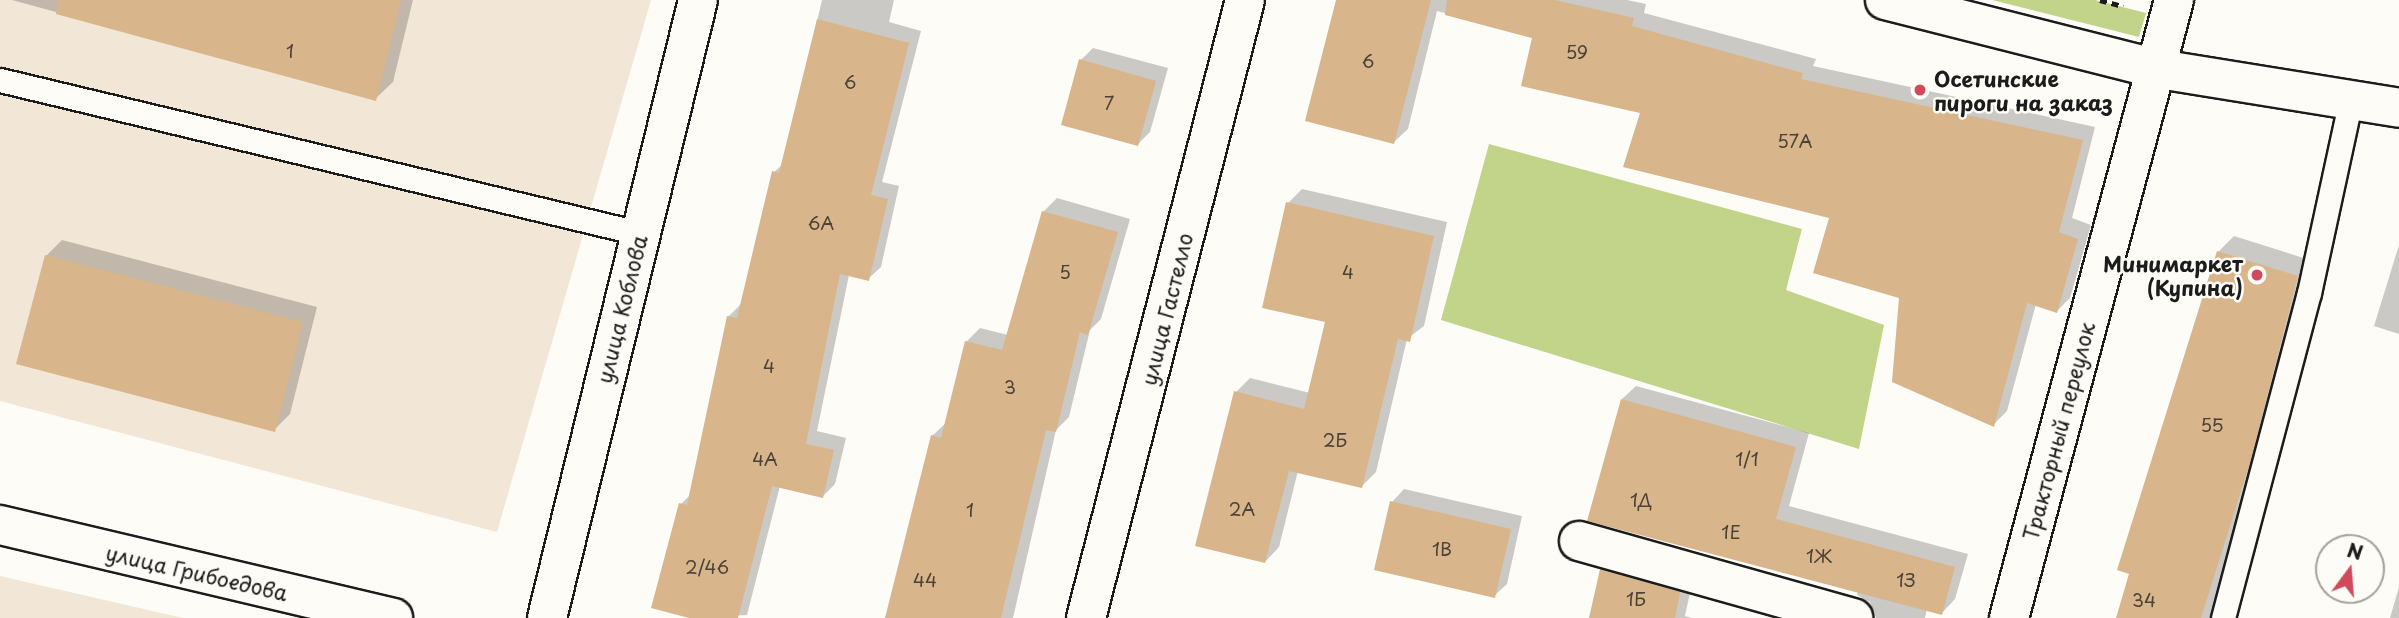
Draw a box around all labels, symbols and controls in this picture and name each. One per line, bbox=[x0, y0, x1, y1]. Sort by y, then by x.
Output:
house number: 1 bbox=[286, 40, 294, 62]
house number: 59 bbox=[1566, 41, 1588, 63]
house number: 6 bbox=[1362, 50, 1374, 72]
place label: Осетинские пироги на заказ bbox=[1934, 65, 2113, 115]
house number: 6 bbox=[844, 71, 856, 93]
marker: Осетинские пироги на заказ bbox=[1912, 82, 1928, 98]
house number: 7 bbox=[1104, 92, 1114, 114]
house number: 57А bbox=[1777, 130, 1813, 152]
house number: 6А bbox=[808, 212, 834, 234]
street label: улица Гастелло bbox=[1135, 230, 1197, 388]
street label: улица Коблова bbox=[590, 232, 652, 386]
place label: Минимаркет (Купина) bbox=[2103, 250, 2243, 300]
house number: 5 bbox=[1059, 261, 1071, 283]
house number: 4 bbox=[1342, 261, 1354, 283]
marker: Минимаркет (Купина) bbox=[2249, 267, 2265, 283]
street label: Тракторный переулок bbox=[2017, 319, 2099, 543]
house number: 4 bbox=[763, 355, 775, 377]
house number: 3 bbox=[1004, 376, 1016, 398]
house number: 55 bbox=[2200, 414, 2224, 436]
house number: 2Б bbox=[1323, 429, 1347, 451]
house number: 4А bbox=[752, 448, 778, 470]
house number: 1/1 bbox=[1735, 448, 1759, 470]
house number: 1Д bbox=[1630, 489, 1652, 511]
house number: 2А bbox=[1229, 498, 1255, 520]
house number: 1 bbox=[966, 499, 974, 521]
house number: 1Е bbox=[1721, 521, 1741, 543]
north arrow bbox=[2315, 534, 2385, 604]
text: N bbox=[2344, 535, 2366, 566]
house number: 1В bbox=[1432, 538, 1452, 560]
street label: улица Грибоедова bbox=[103, 539, 291, 605]
house number: 1Ж bbox=[1806, 545, 1832, 567]
house number: 2/46 bbox=[685, 556, 729, 578]
house number: 44 bbox=[913, 569, 937, 591]
house number: 1З bbox=[1896, 569, 1916, 591]
house number: 1Б bbox=[1626, 588, 1646, 610]
house number: 34 bbox=[2132, 589, 2156, 611]

